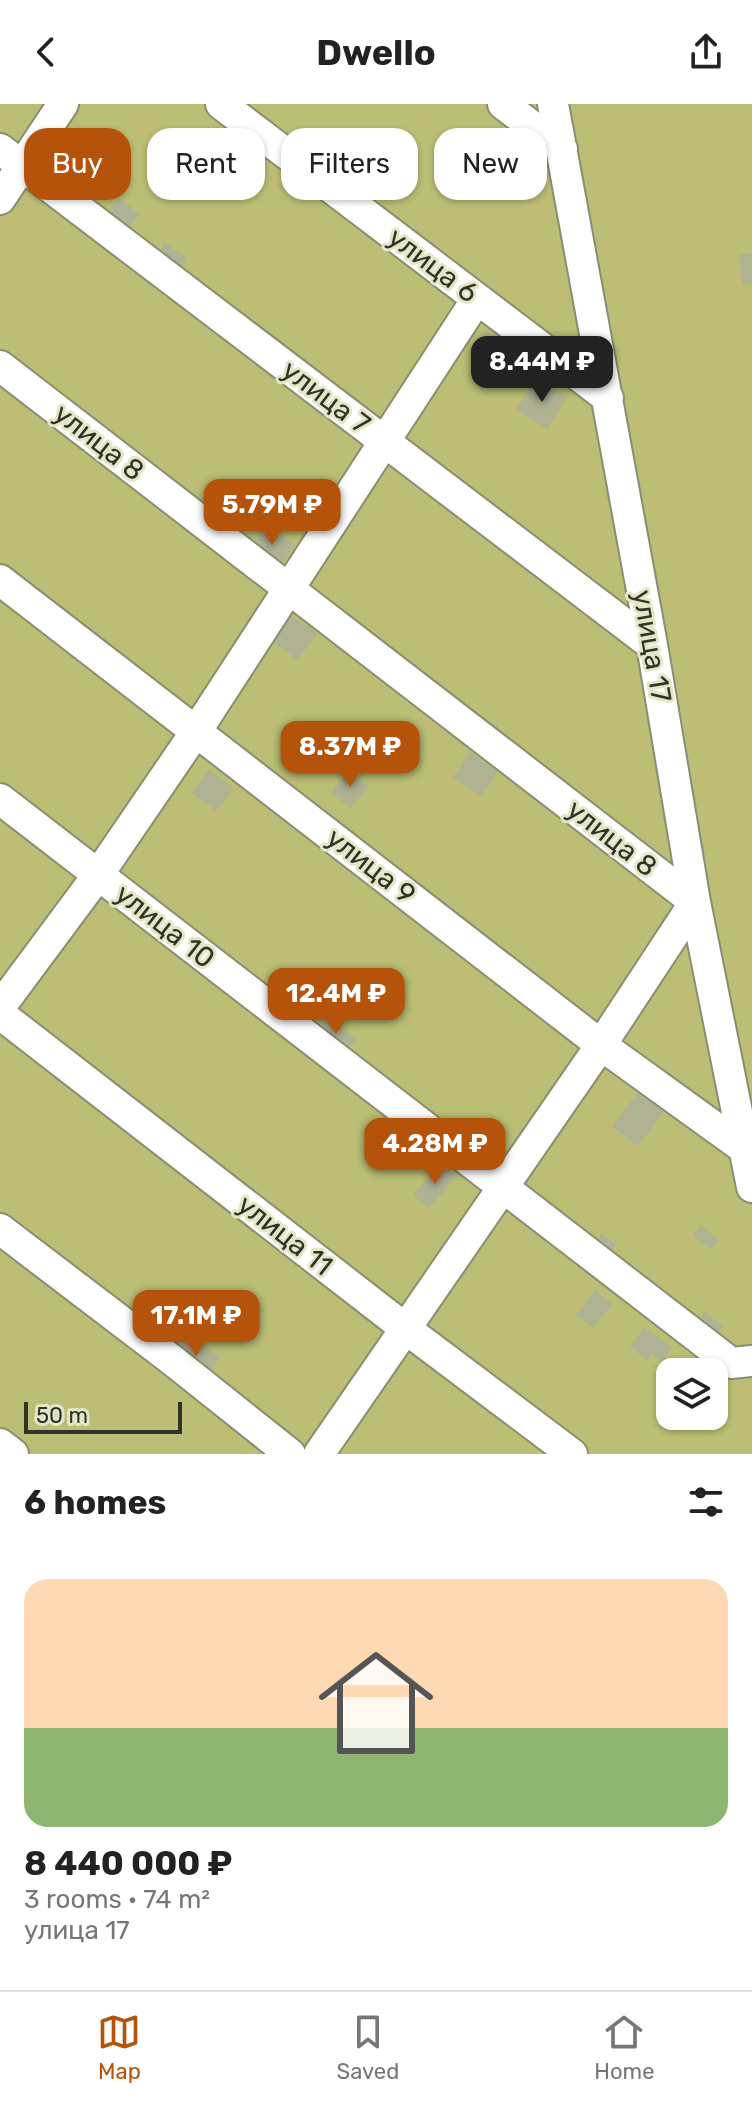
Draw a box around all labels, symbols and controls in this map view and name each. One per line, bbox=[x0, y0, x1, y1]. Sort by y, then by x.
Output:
icon: back bbox=[24, 30, 68, 74]
icon: share bbox=[684, 30, 728, 74]
text: Dwello bbox=[316, 31, 436, 74]
chip: Buy bbox=[24, 128, 131, 200]
chip: Rent bbox=[147, 128, 265, 200]
chip: Filters bbox=[281, 128, 418, 200]
chip: New bbox=[434, 128, 547, 200]
street label: улица 6 bbox=[381, 220, 485, 310]
pin: 8.44M ₽ bbox=[468, 336, 616, 404]
text: 8.44M ₽ bbox=[489, 346, 595, 377]
street label: улица 7 bbox=[275, 353, 377, 441]
street label: улица 8 bbox=[47, 397, 151, 487]
pin: 5.79M ₽ bbox=[198, 479, 346, 547]
text: 5.79M ₽ bbox=[222, 489, 322, 520]
street label: улица 17 bbox=[626, 587, 678, 705]
pin: 8.37M ₽ bbox=[276, 721, 424, 789]
text: 8.37M ₽ bbox=[299, 731, 401, 762]
street label: улица 8 bbox=[560, 793, 664, 883]
street label: улица 9 bbox=[320, 821, 422, 911]
street label: улица 10 bbox=[109, 877, 221, 975]
pin: 12.4M ₽ bbox=[262, 968, 410, 1036]
text: 12.4M ₽ bbox=[286, 978, 386, 1009]
pin: 4.28M ₽ bbox=[361, 1118, 509, 1186]
text: 4.28M ₽ bbox=[382, 1128, 488, 1159]
street label: улица 11 bbox=[231, 1188, 339, 1282]
pin: 17.1M ₽ bbox=[122, 1290, 270, 1358]
text: 17.1M ₽ bbox=[151, 1300, 241, 1331]
map controls bbox=[656, 1358, 728, 1430]
button: layers bbox=[656, 1358, 728, 1430]
scale bar bbox=[24, 1398, 182, 1434]
text: 50 m bbox=[36, 1402, 88, 1429]
icon: filters bbox=[684, 1480, 728, 1524]
text: 6 homes bbox=[24, 1482, 166, 1523]
icon: home bbox=[304, 1631, 448, 1775]
text: 8 440 000 ₽ bbox=[24, 1843, 232, 1884]
text: 3 rooms · 74 m² bbox=[24, 1884, 210, 1915]
text: улица 17 bbox=[24, 1915, 130, 1946]
tab: Map bbox=[97, 2010, 141, 2085]
tab: Saved bbox=[336, 2010, 399, 2085]
tab: Home bbox=[594, 2010, 654, 2085]

